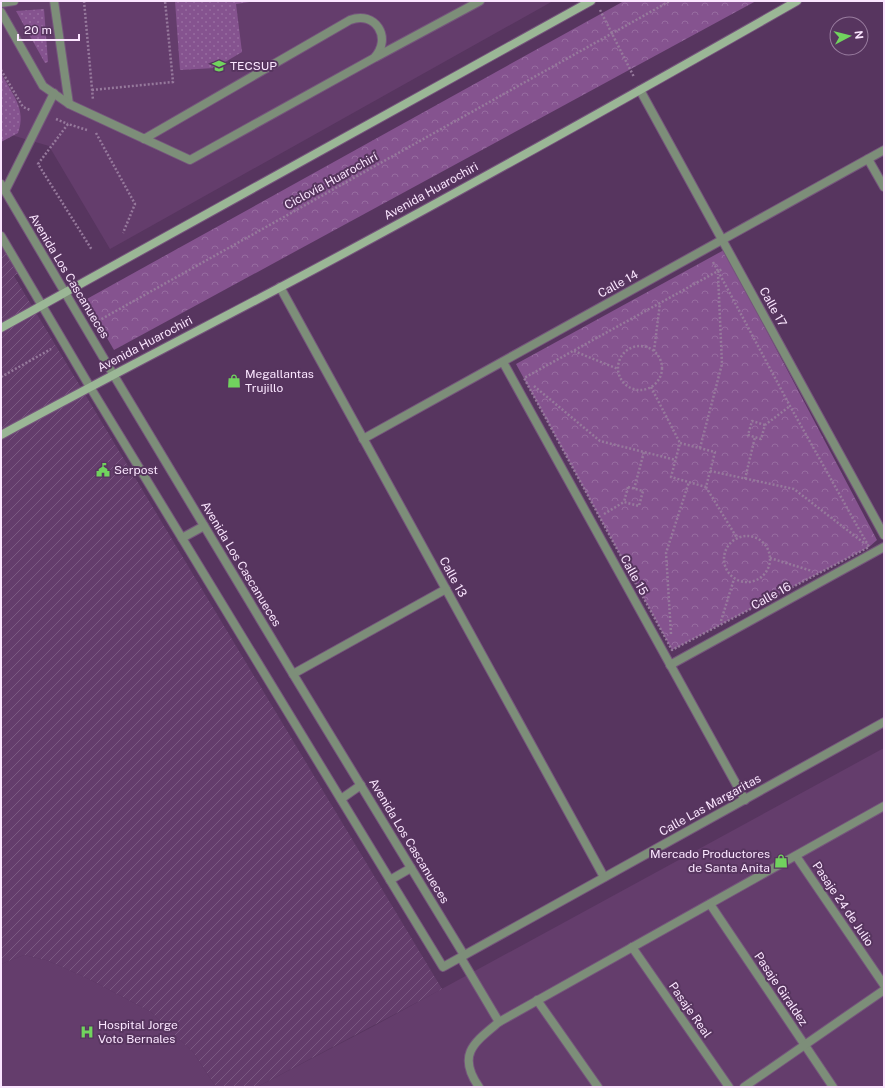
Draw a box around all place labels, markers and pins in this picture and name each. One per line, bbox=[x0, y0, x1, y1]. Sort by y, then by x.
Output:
school or university icon: TECSUP bbox=[211, 58, 227, 74]
place label: TECSUP bbox=[230, 59, 277, 73]
place label: Megallantas Trujillo bbox=[245, 367, 314, 395]
shop icon: Megallantas Trujillo bbox=[226, 373, 242, 389]
public building icon: Serpost bbox=[95, 462, 111, 478]
place label: Serpost bbox=[114, 463, 158, 477]
place label: Mercado Productores de Santa Anita bbox=[650, 847, 770, 875]
shop icon: Mercado Productores de Santa Anita bbox=[773, 853, 789, 869]
place label: Hospital Jorge Voto Bernales bbox=[98, 1018, 178, 1046]
hospital icon: Hospital Jorge Voto Bernales bbox=[79, 1024, 95, 1040]

